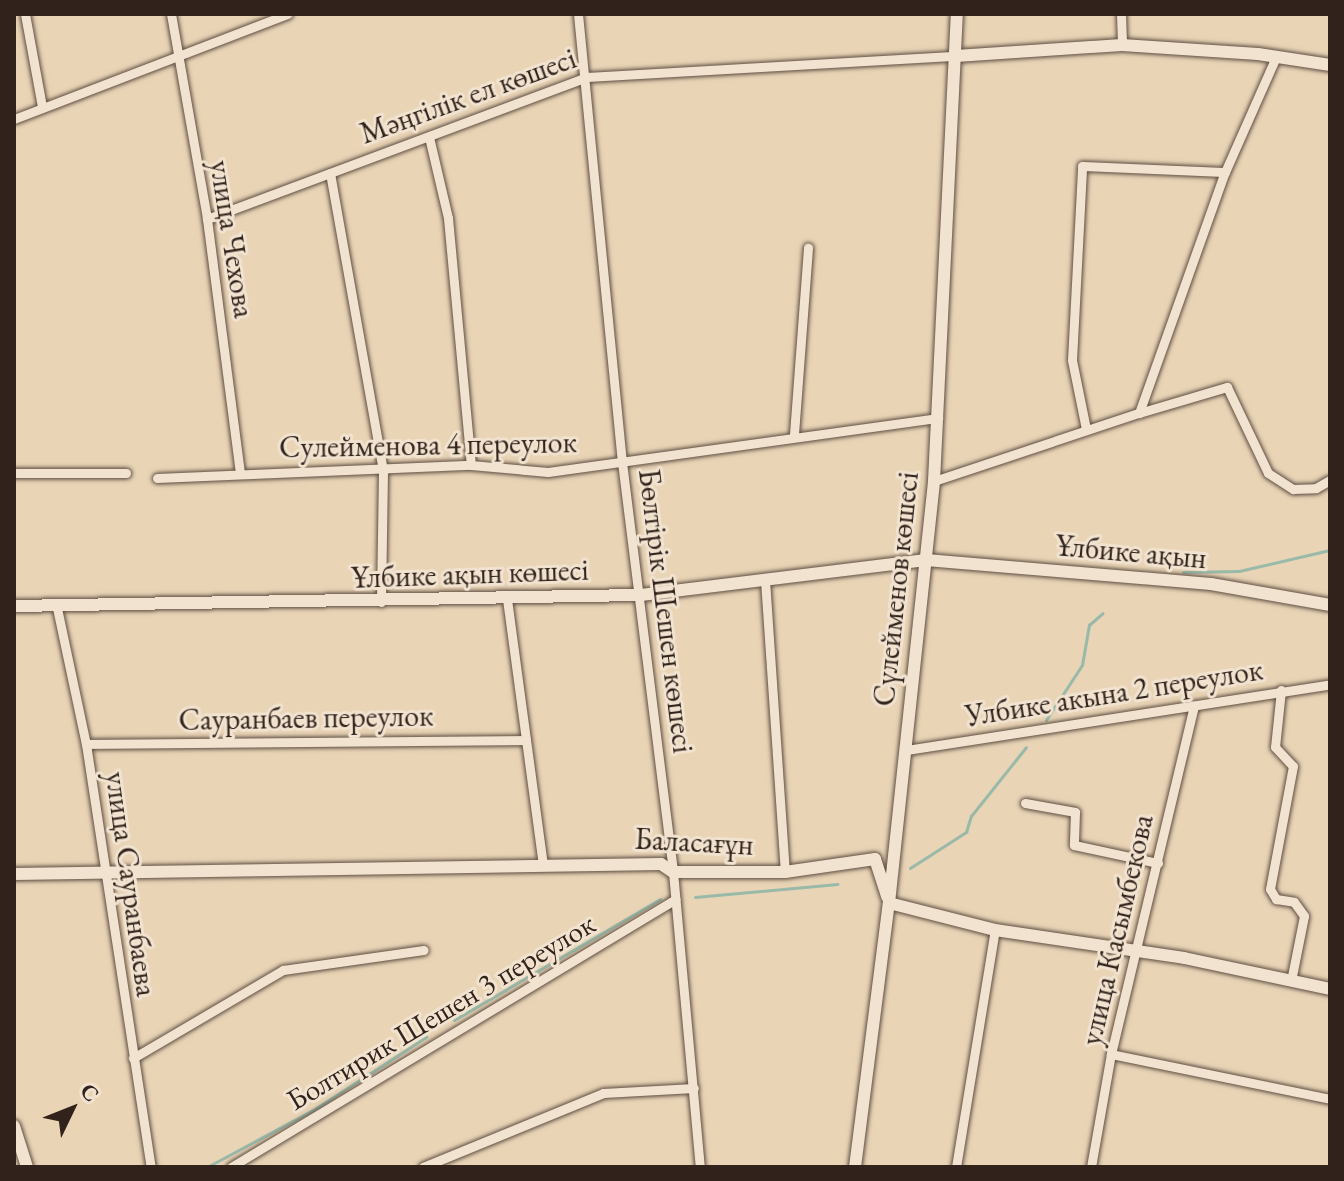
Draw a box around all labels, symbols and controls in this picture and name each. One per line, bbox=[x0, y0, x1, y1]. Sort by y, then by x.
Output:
street label: Мәңгілік ел көшесі bbox=[355, 40, 581, 152]
street label: улица Чехова bbox=[202, 158, 262, 320]
street label: Сулейменова 4 переулок bbox=[279, 424, 577, 466]
street label: Бөлтірік Шешен көшесі bbox=[631, 467, 701, 755]
street label: Сүлейменов көшесі bbox=[866, 470, 926, 708]
street label: Ұлбике ақын bbox=[1054, 527, 1208, 577]
street label: Ұлбике ақын көшесі bbox=[351, 552, 589, 596]
street label: Улбике акына 2 переулок bbox=[963, 652, 1265, 734]
street label: Сауранбаев переулок bbox=[178, 698, 434, 738]
street label: улица Сауранбаева bbox=[97, 769, 165, 999]
street label: улица Касымбекова bbox=[1073, 811, 1161, 1049]
street label: Баласағұн bbox=[634, 821, 754, 863]
street label: Болтирик Шешен 3 переулок bbox=[280, 906, 602, 1118]
north arrow bbox=[32, 1069, 112, 1149]
text: С bbox=[74, 1077, 106, 1108]

